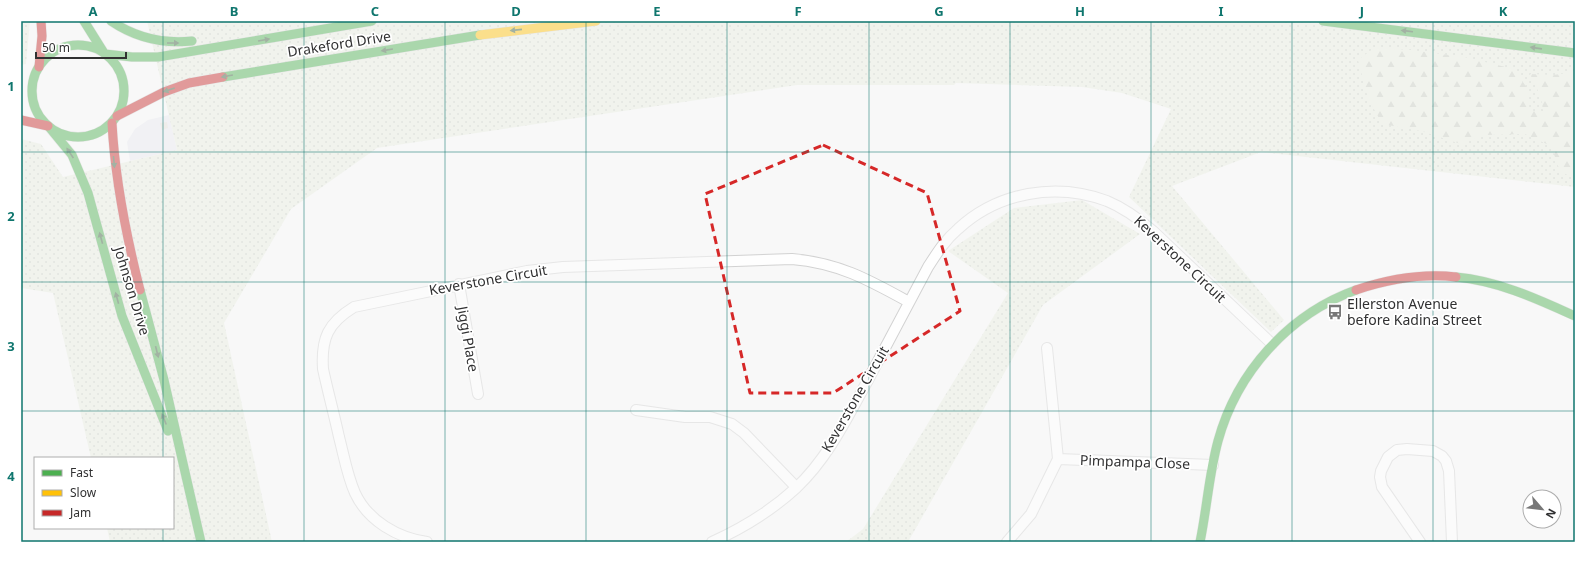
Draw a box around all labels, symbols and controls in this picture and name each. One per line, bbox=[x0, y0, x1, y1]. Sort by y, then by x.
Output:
text: A bbox=[89, 2, 98, 20]
text: B bbox=[230, 2, 238, 20]
text: C bbox=[371, 2, 379, 20]
text: D bbox=[511, 2, 521, 20]
text: E bbox=[653, 2, 661, 20]
text: F bbox=[794, 2, 802, 20]
text: G bbox=[934, 2, 944, 20]
text: H bbox=[1075, 2, 1085, 20]
text: I bbox=[1218, 2, 1224, 20]
text: J bbox=[1359, 2, 1364, 20]
text: K bbox=[1499, 2, 1508, 20]
street label: Drakeford Drive bbox=[286, 26, 392, 61]
one-way arrow bbox=[510, 27, 522, 33]
one-way arrow bbox=[1401, 28, 1413, 34]
scale bar bbox=[36, 34, 126, 60]
one-way arrow bbox=[258, 37, 270, 43]
text: 50 m bbox=[42, 39, 70, 56]
one-way arrow bbox=[167, 40, 180, 46]
one-way arrow bbox=[1530, 44, 1542, 51]
one-way arrow bbox=[381, 47, 394, 53]
one-way arrow bbox=[221, 74, 233, 80]
text: 1 bbox=[7, 77, 15, 95]
one-way arrow bbox=[163, 87, 175, 93]
one-way arrow bbox=[66, 148, 73, 159]
one-way arrow bbox=[110, 156, 117, 168]
text: 2 bbox=[7, 207, 15, 225]
street label: Keverstone Circuit bbox=[1130, 211, 1231, 306]
one-way arrow bbox=[98, 231, 104, 243]
street label: Johnson Drive bbox=[109, 242, 155, 338]
street label: Keverstone Circuit bbox=[427, 260, 548, 299]
one-way arrow bbox=[114, 291, 120, 303]
place label: Ellerston Avenue before Kadina Street bbox=[1347, 294, 1482, 329]
street label: Jiggi Place bbox=[453, 303, 484, 373]
bus stop icon: Ellerston Avenue before Kadina Street bbox=[1326, 303, 1344, 321]
text: 3 bbox=[7, 337, 15, 355]
street label: Keverstone Circuit bbox=[816, 342, 893, 455]
one-way arrow bbox=[154, 346, 160, 358]
one-way arrow bbox=[160, 412, 166, 424]
street label: Pimpampa Close bbox=[1080, 450, 1191, 473]
legend bbox=[34, 457, 174, 529]
text: Fast bbox=[70, 464, 94, 481]
text: 4 bbox=[7, 467, 15, 485]
text: Slow bbox=[70, 484, 97, 501]
north arrow bbox=[1522, 489, 1562, 529]
text: Jam bbox=[69, 504, 91, 521]
text: N bbox=[1543, 506, 1560, 521]

